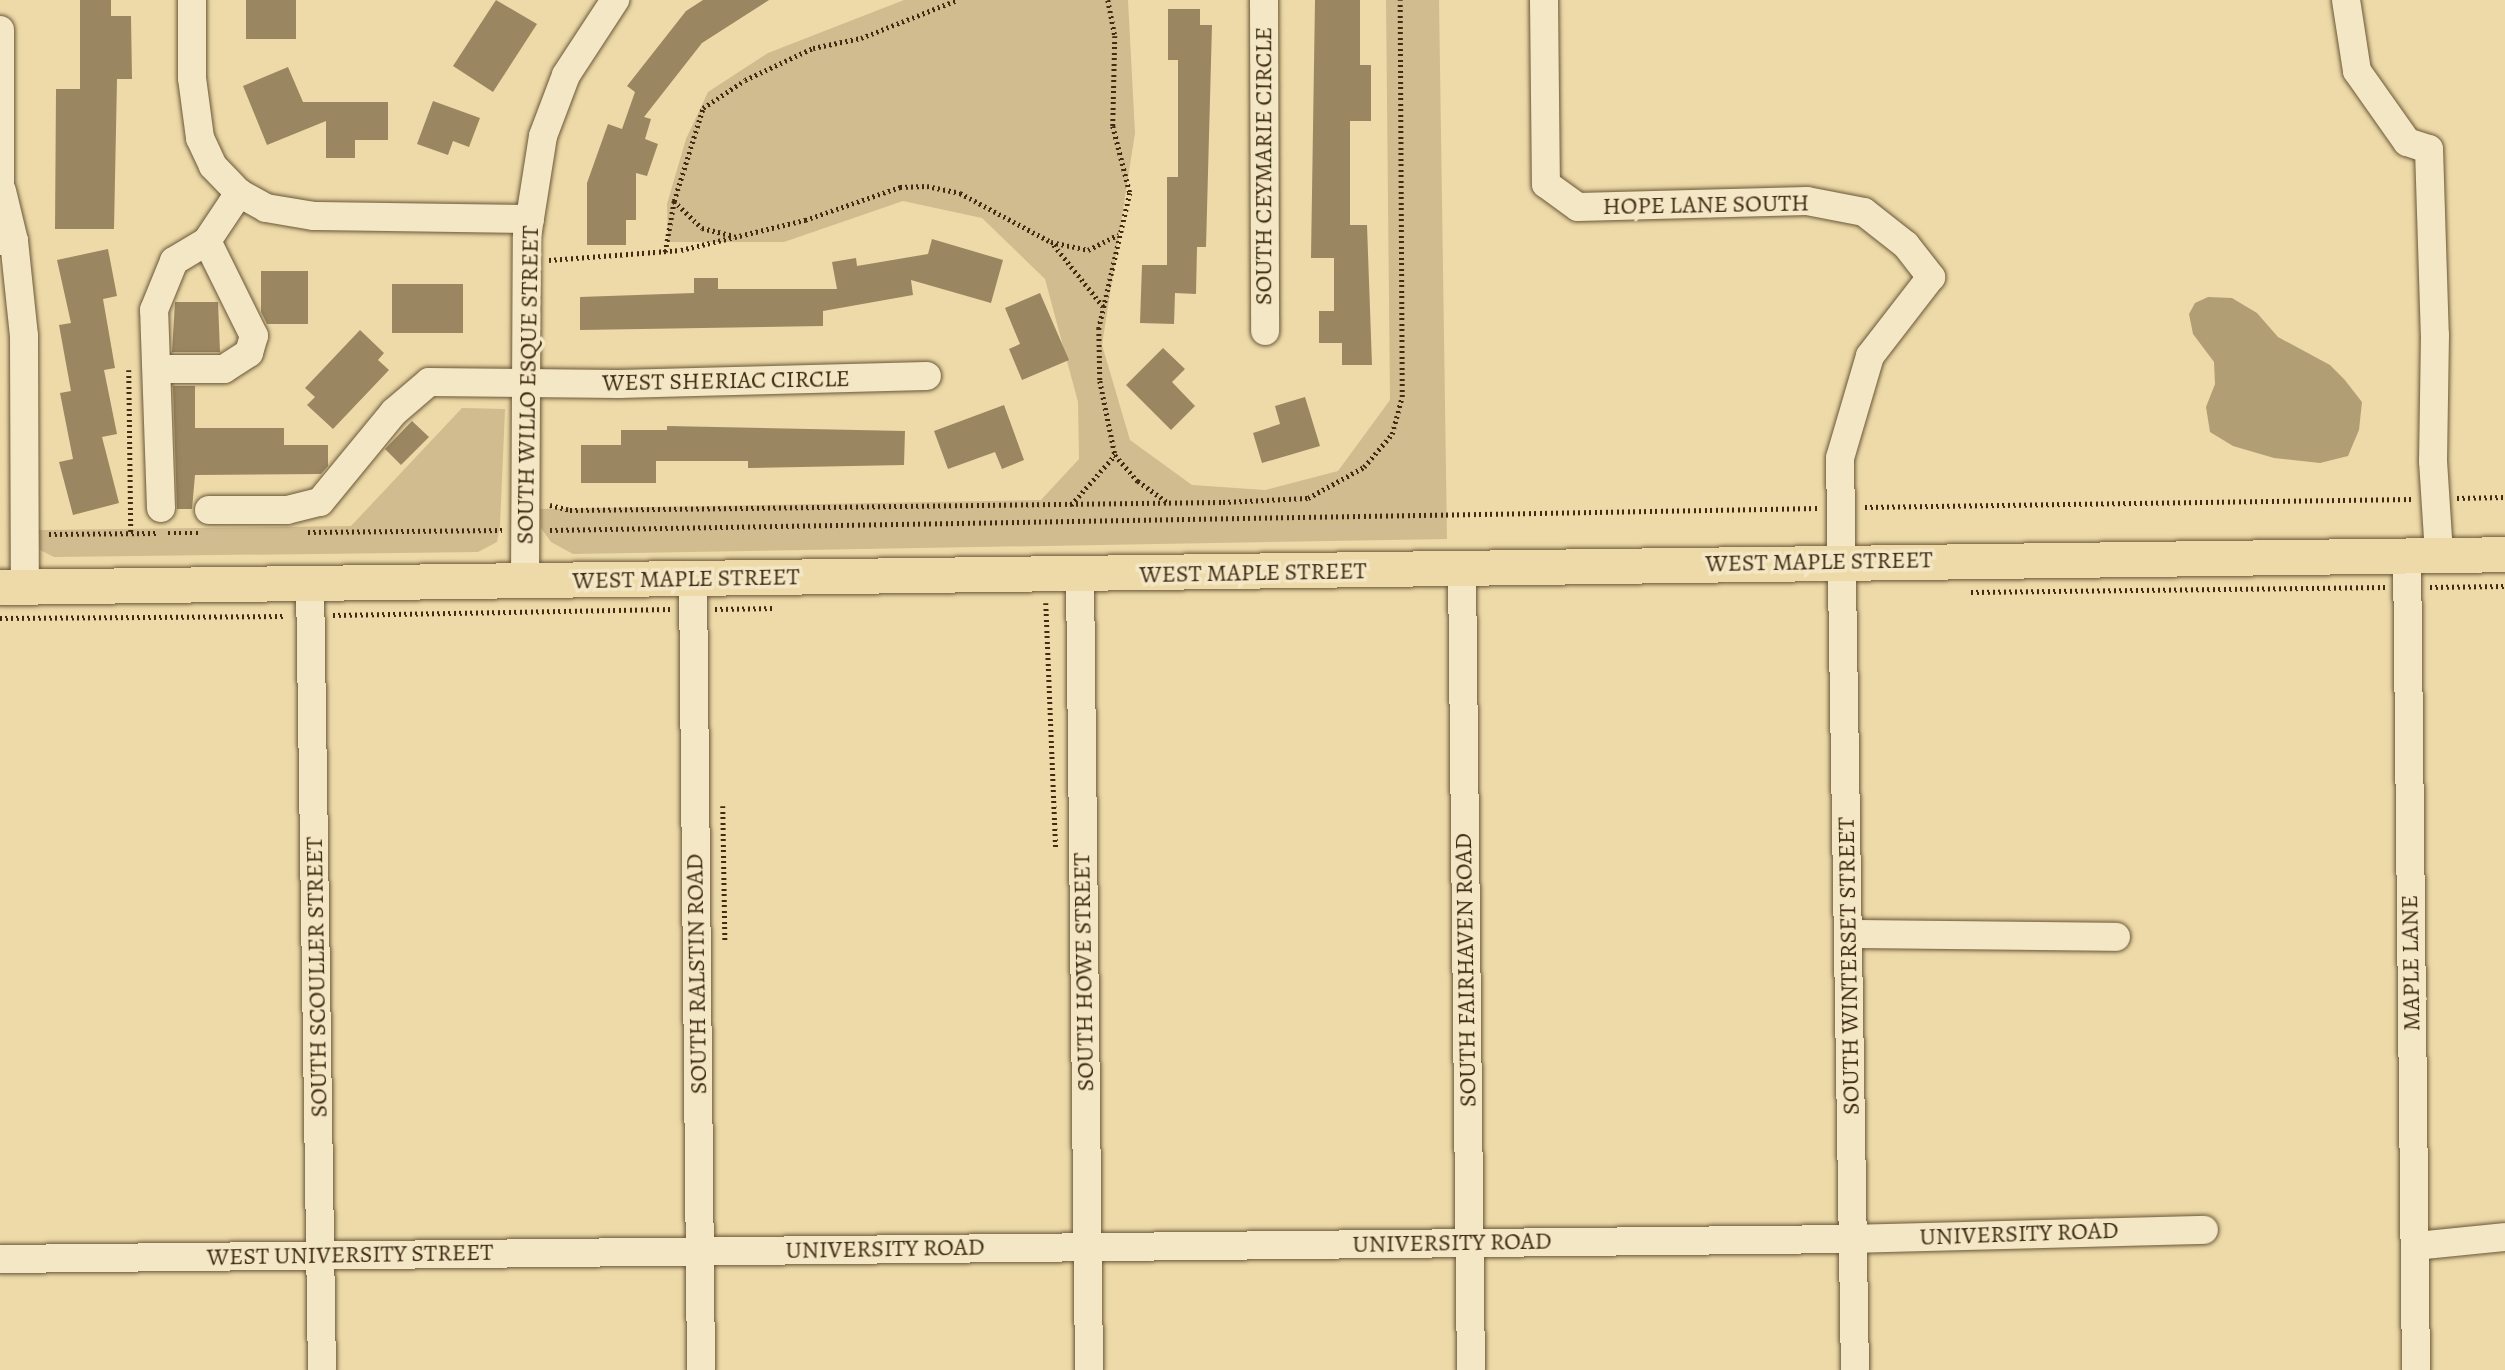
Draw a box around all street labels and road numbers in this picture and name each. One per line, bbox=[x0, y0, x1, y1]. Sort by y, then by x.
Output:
street label: SOUTH CEYMARIE CIRCLE bbox=[1250, 27, 1278, 305]
street label: HOPE LANE SOUTH bbox=[1602, 189, 1810, 221]
street label: SOUTH WILLO ESQUE STREET bbox=[511, 225, 545, 545]
street label: WEST SHERIAC CIRCLE bbox=[602, 364, 850, 398]
street label: WEST MAPLE STREET bbox=[1705, 546, 1933, 578]
street label: WEST MAPLE STREET bbox=[1139, 557, 1367, 589]
street label: WEST MAPLE STREET bbox=[572, 563, 800, 595]
street label: SOUTH WINTERSET STREET bbox=[1832, 817, 1866, 1115]
street label: SOUTH FAIRHAVEN ROAD bbox=[1449, 833, 1483, 1107]
street label: SOUTH SCOULLER STREET bbox=[300, 836, 334, 1118]
street label: SOUTH HOWE STREET bbox=[1068, 852, 1100, 1092]
street label: SOUTH RALSTIN ROAD bbox=[681, 853, 713, 1095]
street label: MAPLE LANE bbox=[2395, 895, 2427, 1031]
street label: UNIVERSITY ROAD bbox=[1919, 1216, 2119, 1252]
street label: UNIVERSITY ROAD bbox=[1352, 1227, 1552, 1259]
street label: UNIVERSITY ROAD bbox=[785, 1233, 985, 1265]
street label: WEST UNIVERSITY STREET bbox=[207, 1238, 493, 1272]

